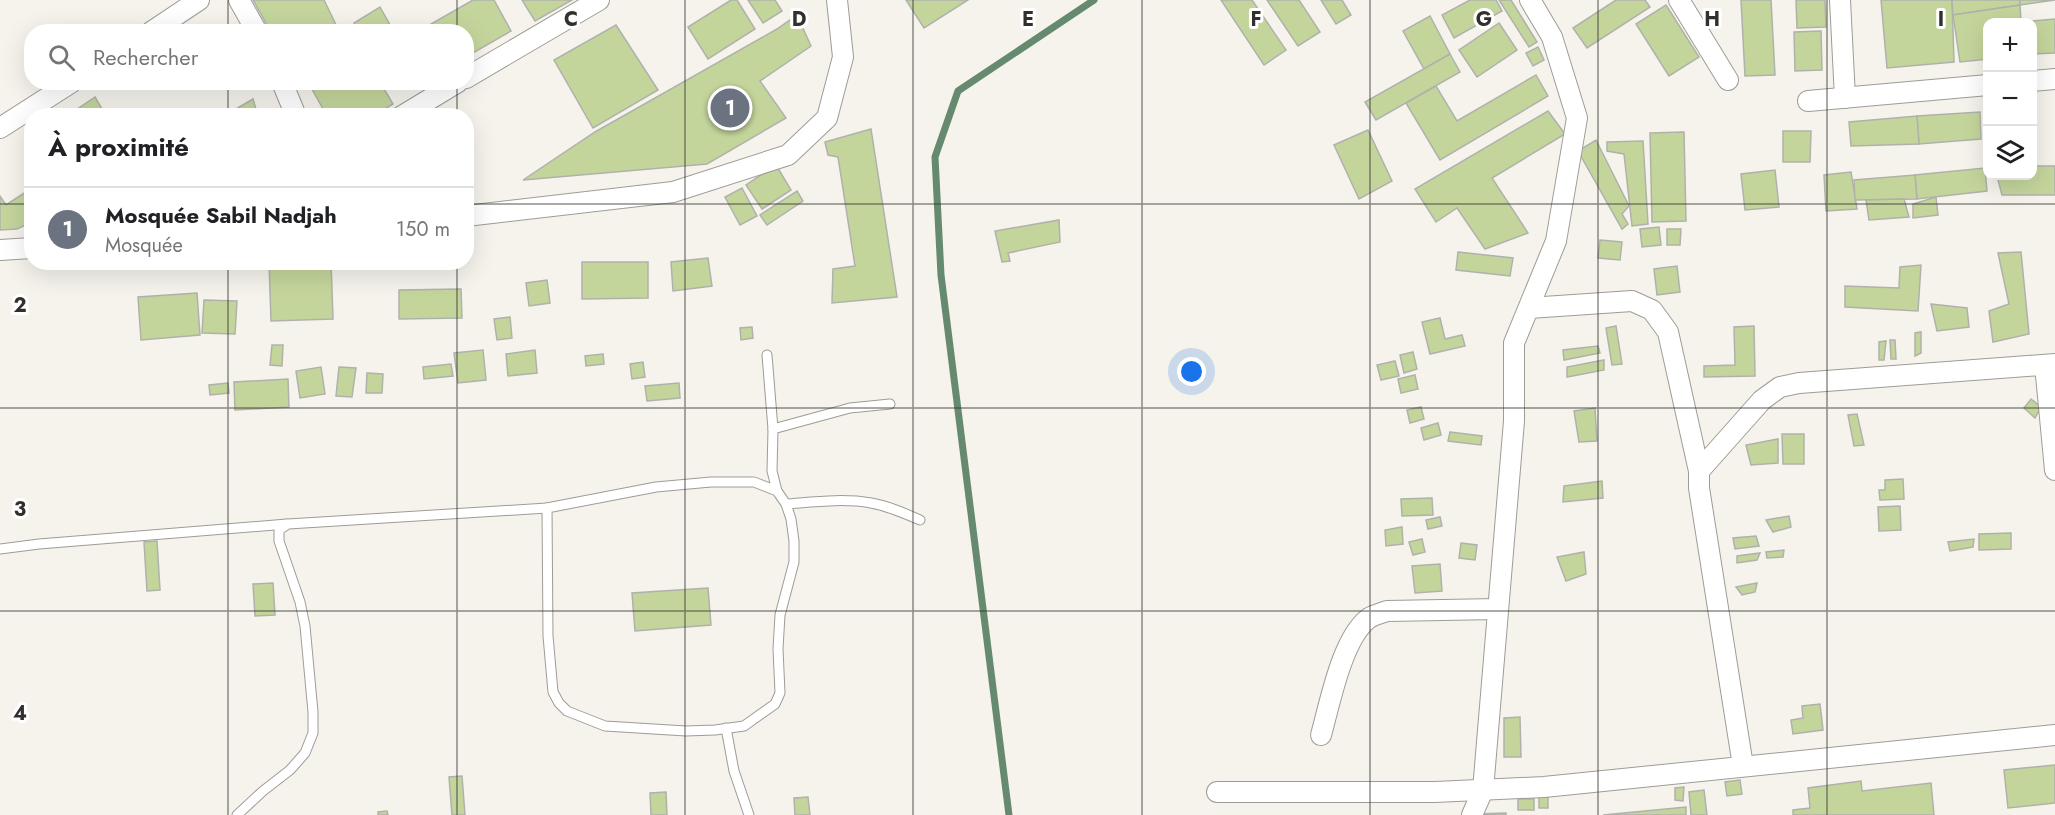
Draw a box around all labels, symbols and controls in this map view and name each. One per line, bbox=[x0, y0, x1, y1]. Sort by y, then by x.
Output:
text: C bbox=[564, 5, 578, 34]
text: D bbox=[792, 5, 806, 34]
text: E bbox=[1022, 5, 1034, 34]
text: F bbox=[1250, 5, 1262, 34]
text: G bbox=[1476, 5, 1492, 34]
text: H bbox=[1704, 5, 1720, 34]
text: I bbox=[1938, 5, 1944, 34]
map controls bbox=[1983, 18, 2037, 180]
button: + bbox=[1983, 18, 2037, 72]
search box bbox=[24, 24, 474, 90]
icon: search bbox=[45, 41, 78, 74]
text: Rechercher bbox=[93, 41, 198, 73]
button: − bbox=[1983, 72, 2037, 126]
pin: 1 bbox=[710, 86, 750, 130]
button: layers bbox=[1983, 126, 2037, 180]
text: À proximité bbox=[48, 128, 189, 166]
text: Mosquée Sabil Nadjah bbox=[105, 199, 337, 231]
text: 1 bbox=[62, 215, 73, 244]
text: 150 m bbox=[396, 215, 450, 244]
text: Mosquée bbox=[105, 231, 183, 260]
text: 2 bbox=[13, 291, 27, 320]
your location bbox=[1177, 357, 1206, 386]
text: 3 bbox=[14, 495, 26, 524]
text: 4 bbox=[13, 699, 27, 728]

